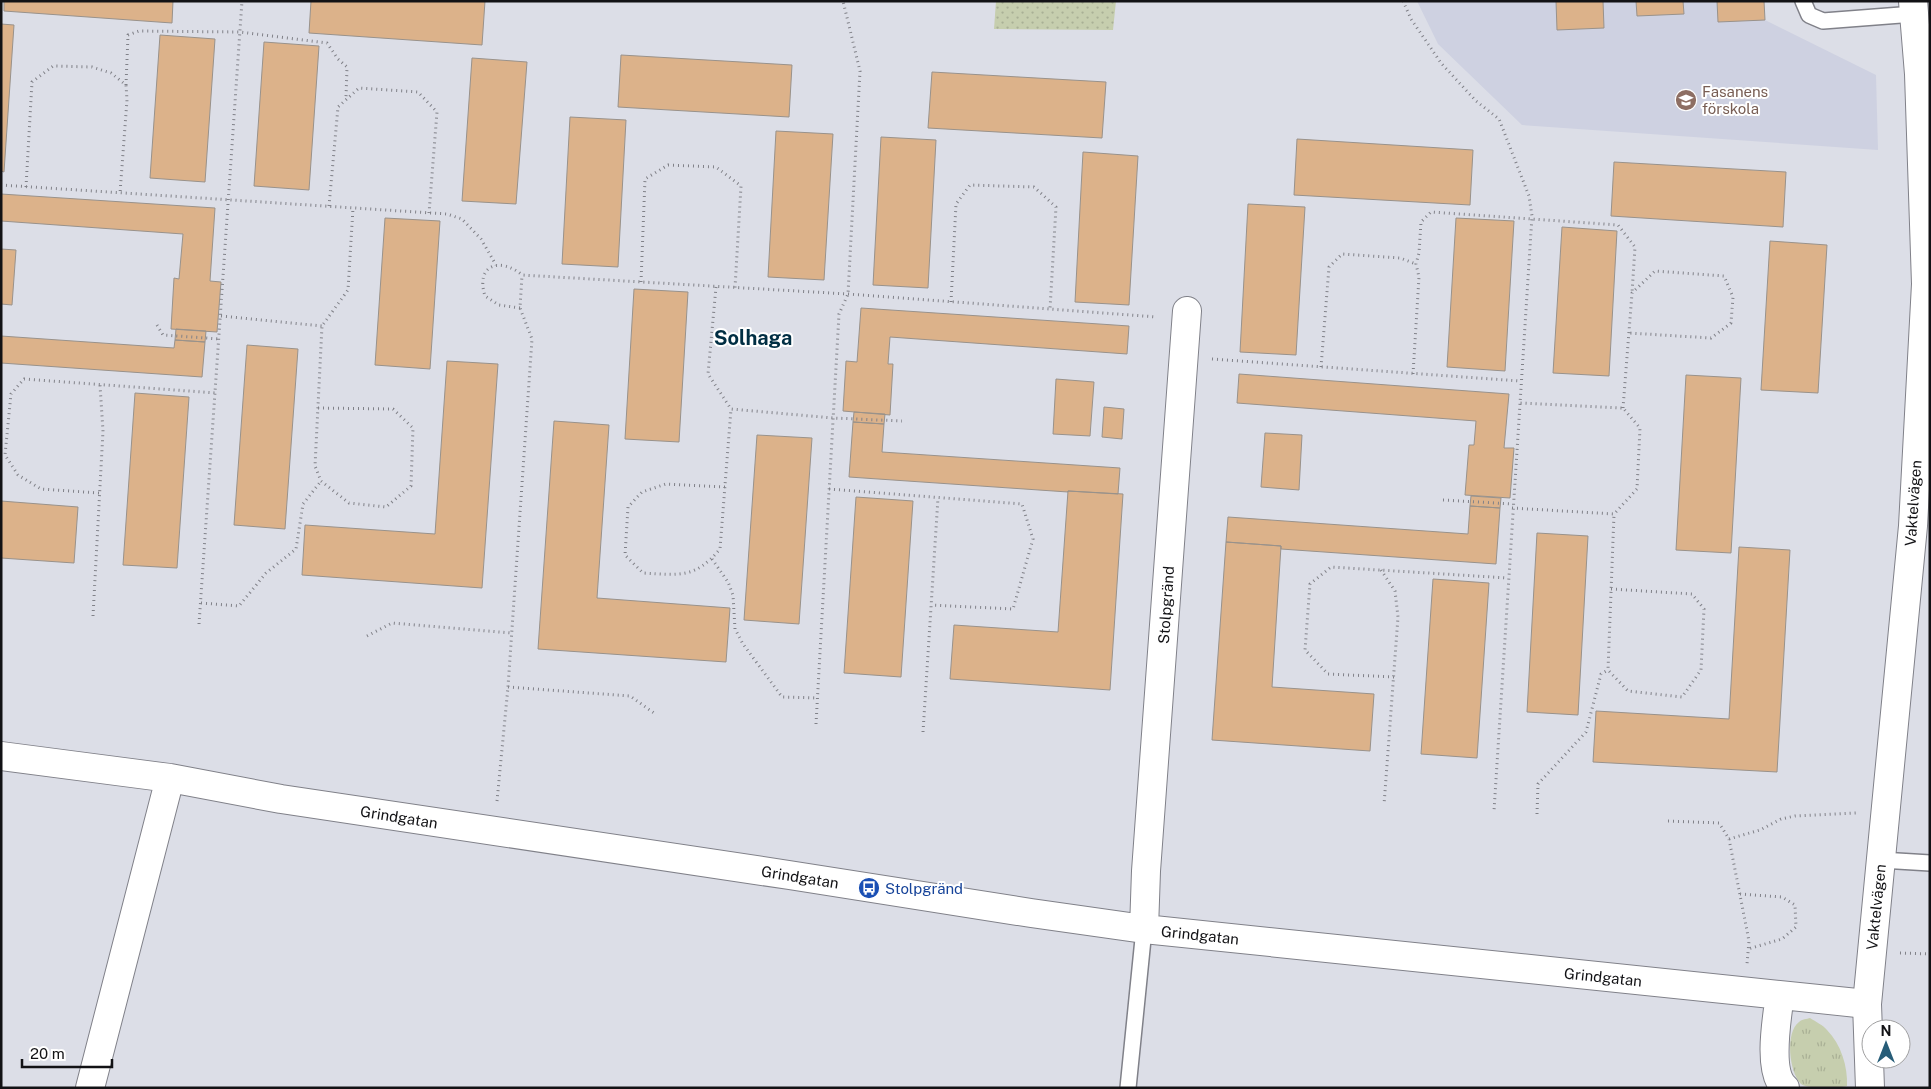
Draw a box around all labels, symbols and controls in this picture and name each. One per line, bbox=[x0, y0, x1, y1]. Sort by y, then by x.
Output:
place label: Fasanens förskola bbox=[1702, 83, 1768, 117]
school or university icon: Fasanens förskola bbox=[1674, 88, 1698, 112]
district label: Solhaga bbox=[714, 326, 792, 350]
street label: Vaktelvägen bbox=[1902, 459, 1924, 547]
street label: Stolpgränd bbox=[1155, 565, 1177, 645]
street label: Grindgatan bbox=[359, 802, 439, 832]
street label: Grindgatan bbox=[760, 862, 840, 892]
street label: Vaktelvägen bbox=[1863, 863, 1889, 951]
bus stop icon: Stolpgränd bbox=[857, 876, 881, 900]
place label: Stolpgränd bbox=[885, 880, 963, 897]
street label: Grindgatan bbox=[1160, 922, 1240, 948]
street label: Grindgatan bbox=[1563, 964, 1643, 990]
north arrow bbox=[1861, 1019, 1911, 1069]
text: N bbox=[1881, 1023, 1891, 1039]
scale bar bbox=[22, 1036, 112, 1068]
text: 20 m bbox=[30, 1045, 65, 1062]

